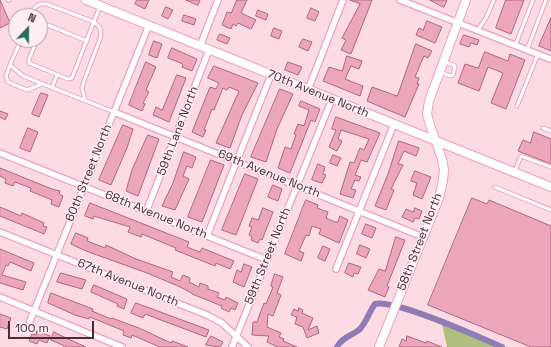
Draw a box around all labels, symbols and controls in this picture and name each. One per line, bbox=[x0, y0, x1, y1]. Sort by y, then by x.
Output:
north arrow bbox=[8, 8, 48, 48]
text: N bbox=[26, 10, 38, 26]
street label: 70th Avenue North bbox=[265, 67, 371, 121]
street label: 59th Lane North bbox=[154, 84, 202, 178]
street label: 60th Street North bbox=[63, 122, 115, 224]
street label: 69th Avenue North bbox=[216, 147, 322, 201]
street label: 68th Avenue North bbox=[103, 188, 209, 242]
street label: 58th Street North bbox=[395, 191, 445, 293]
street label: 59th Street North bbox=[242, 206, 294, 306]
street label: 67th Avenue North bbox=[75, 256, 181, 310]
scale bar bbox=[10, 313, 96, 339]
text: 100 m bbox=[15, 320, 49, 336]

